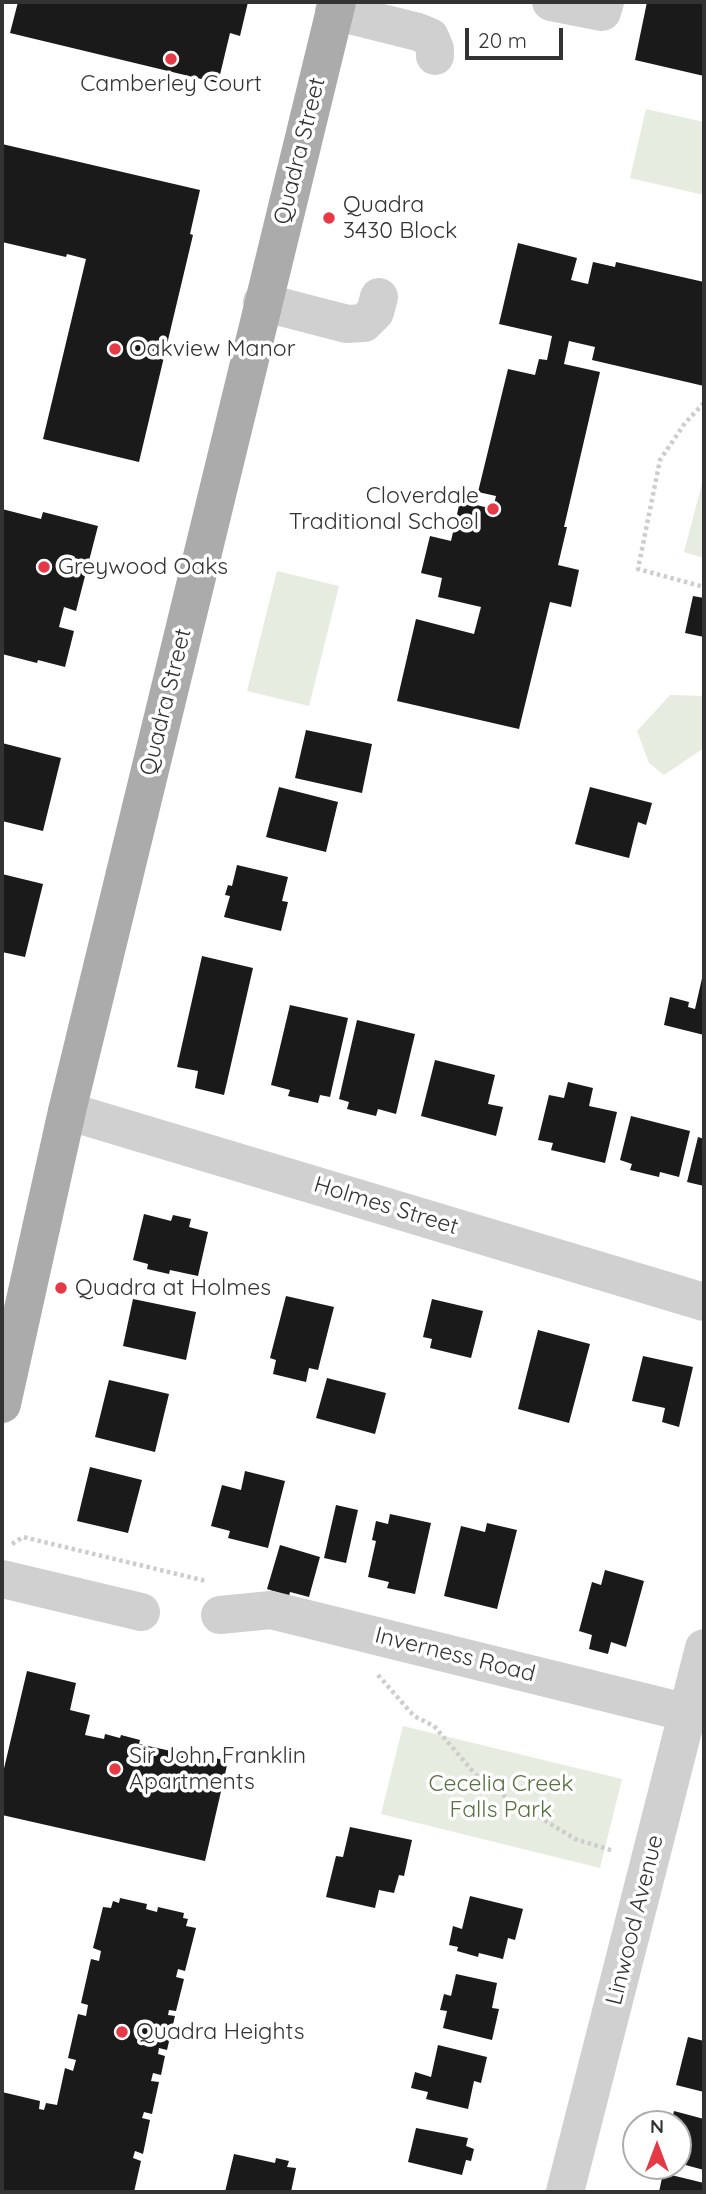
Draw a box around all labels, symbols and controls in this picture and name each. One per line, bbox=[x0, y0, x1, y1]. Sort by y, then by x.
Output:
scale bar bbox=[468, 14, 566, 58]
text: 20 m bbox=[478, 27, 527, 53]
marker: Camberley Court bbox=[163, 51, 179, 67]
place label: Camberley Court bbox=[80, 70, 262, 98]
street label: Quadra Street bbox=[268, 75, 332, 227]
place label: Quadra 3430 Block bbox=[343, 191, 457, 245]
marker: Quadra 3430 Block bbox=[321, 210, 337, 226]
place label: Oakview Manor bbox=[129, 335, 296, 363]
marker: Oakview Manor bbox=[107, 341, 123, 357]
place label: Cloverdale Traditional School bbox=[289, 482, 479, 536]
marker: Cloverdale Traditional School bbox=[485, 501, 501, 517]
place label: Greywood Oaks bbox=[58, 553, 228, 581]
marker: Greywood Oaks bbox=[36, 559, 52, 575]
street label: Quadra Street bbox=[134, 626, 198, 778]
street label: Holmes Street bbox=[310, 1171, 462, 1241]
place label: Quadra at Holmes bbox=[75, 1274, 271, 1302]
marker: Quadra at Holmes bbox=[53, 1280, 69, 1296]
street label: Inverness Road bbox=[372, 1622, 538, 1688]
place label: Sir John Franklin Apartments bbox=[129, 1742, 306, 1796]
marker: Sir John Franklin Apartments bbox=[107, 1761, 123, 1777]
park label: Cecelia Creek Falls Park bbox=[428, 1770, 574, 1824]
street label: Linwood Avenue bbox=[601, 1832, 669, 2008]
place label: Quadra Heights bbox=[136, 2018, 305, 2046]
marker: Quadra Heights bbox=[114, 2024, 130, 2040]
north arrow bbox=[622, 2110, 692, 2180]
text: N bbox=[650, 2114, 664, 2138]

